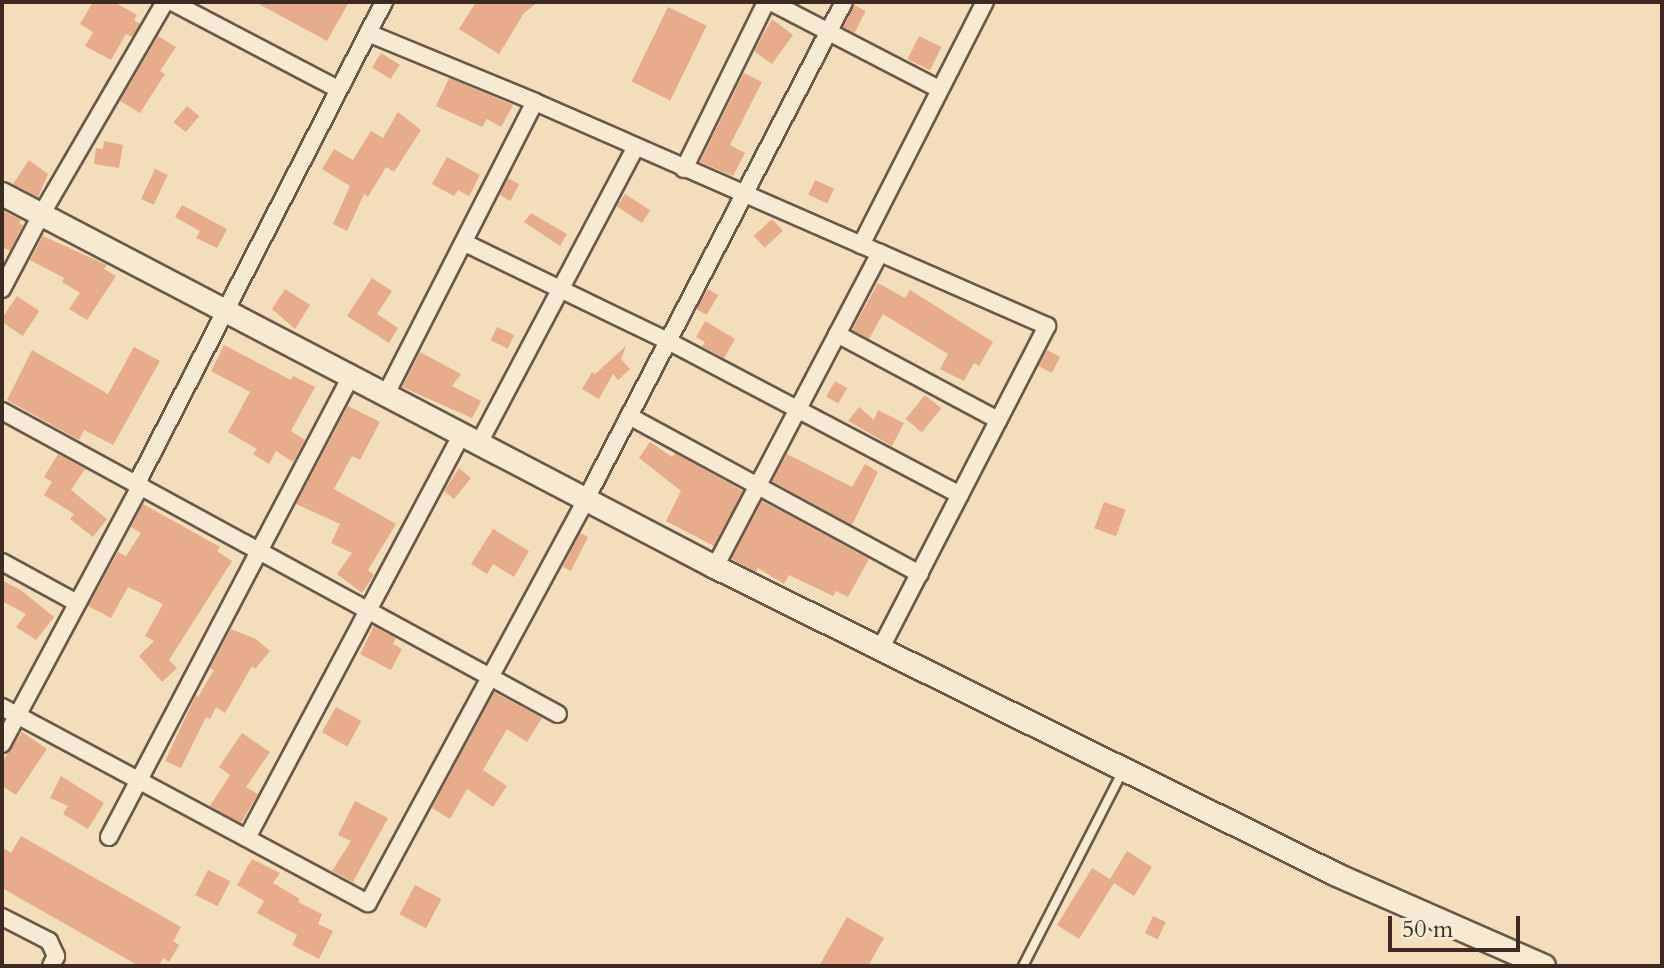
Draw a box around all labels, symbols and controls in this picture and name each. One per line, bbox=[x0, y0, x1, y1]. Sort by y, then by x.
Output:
scale bar bbox=[1392, 900, 1524, 950]
text: 50 m bbox=[1402, 913, 1453, 946]

